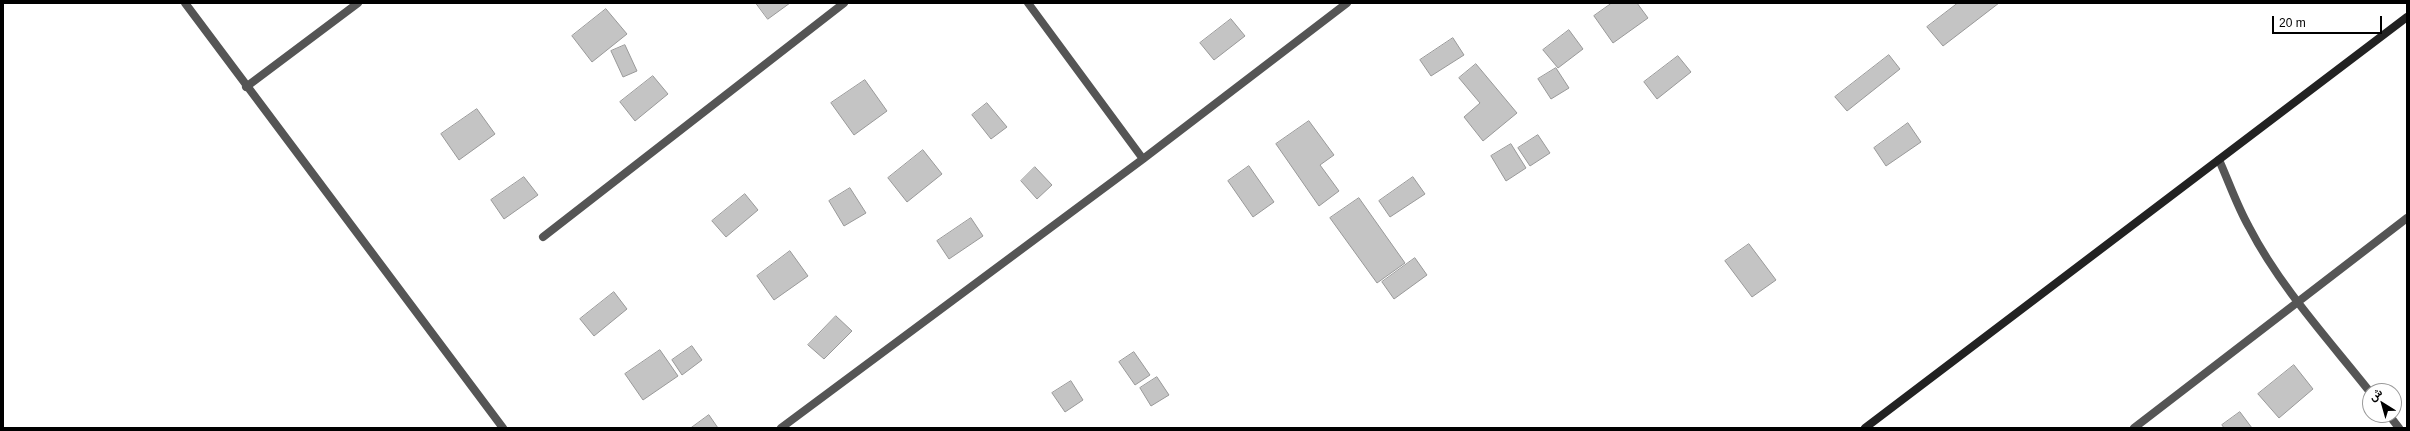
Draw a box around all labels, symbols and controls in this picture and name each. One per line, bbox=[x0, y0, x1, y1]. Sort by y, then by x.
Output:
scale bar bbox=[2274, 8, 2384, 34]
text: 20 m bbox=[2279, 16, 2306, 30]
north arrow bbox=[2362, 383, 2402, 423]
text: ش bbox=[2366, 385, 2384, 403]

